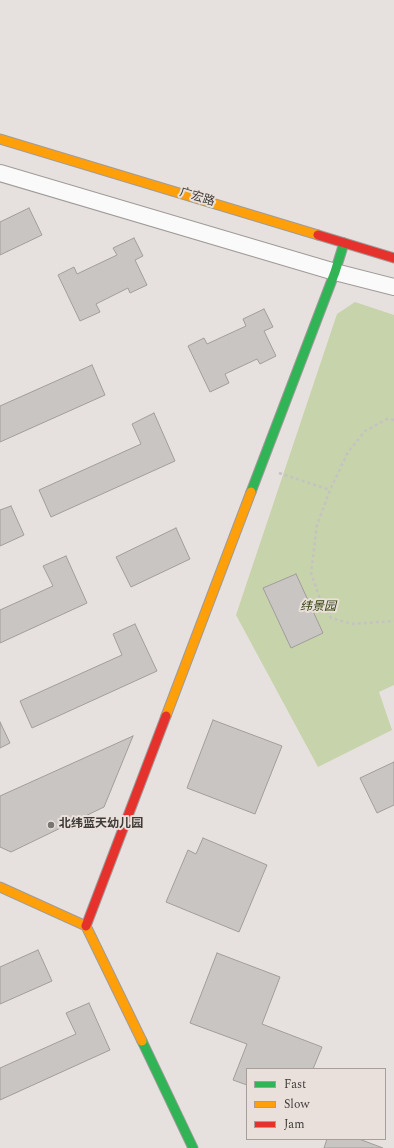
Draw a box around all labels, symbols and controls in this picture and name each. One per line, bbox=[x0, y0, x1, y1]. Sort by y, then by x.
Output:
street label: 广宏路 bbox=[178, 186, 216, 210]
park label: 纬景园 bbox=[300, 601, 336, 615]
place label: 北纬蓝天幼儿园 bbox=[59, 818, 143, 832]
marker: 北纬蓝天幼儿园 bbox=[46, 820, 56, 830]
legend bbox=[246, 1068, 386, 1140]
text: Fast bbox=[284, 1075, 306, 1094]
text: Slow bbox=[284, 1095, 309, 1114]
text: Jam bbox=[284, 1115, 305, 1134]

